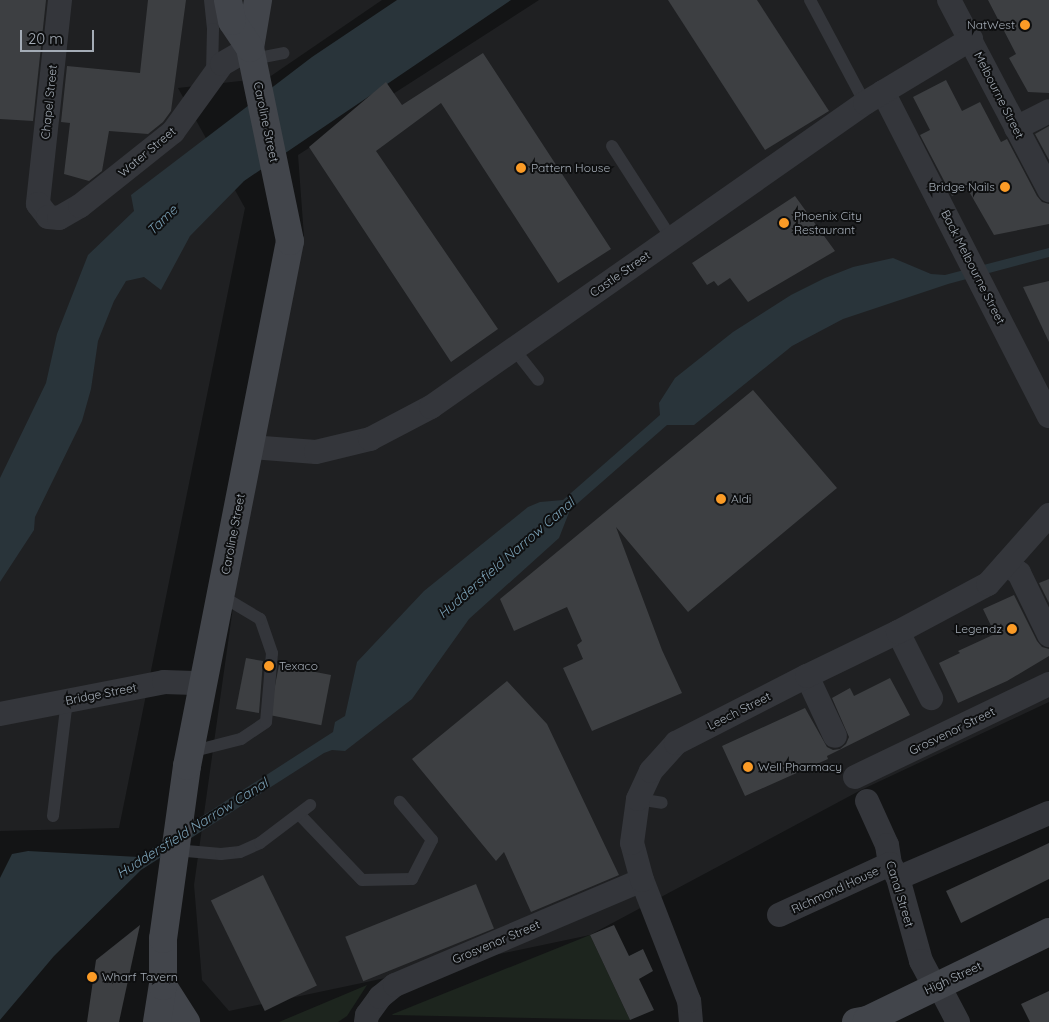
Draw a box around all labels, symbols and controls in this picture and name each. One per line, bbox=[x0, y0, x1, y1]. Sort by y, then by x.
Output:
place label: NatWest bbox=[967, 18, 1015, 32]
marker: NatWest bbox=[1019, 19, 1031, 31]
scale bar bbox=[22, 20, 96, 52]
text: 20 m bbox=[28, 29, 63, 48]
street label: Melbourne Street bbox=[971, 49, 1027, 141]
street label: Chapel Street bbox=[38, 64, 60, 140]
street label: Caroline Street bbox=[250, 80, 282, 164]
street label: Water Street bbox=[115, 124, 179, 180]
place label: Pattern House bbox=[531, 161, 610, 175]
marker: Pattern House bbox=[515, 162, 527, 174]
place label: Bridge Nails bbox=[928, 180, 995, 194]
marker: Bridge Nails bbox=[999, 181, 1011, 193]
water label: Tame bbox=[143, 201, 181, 239]
street label: Back Melbourne Street bbox=[938, 208, 1008, 326]
place label: Phoenix City Restaurant bbox=[794, 209, 862, 237]
marker: Phoenix City Restaurant bbox=[778, 217, 790, 229]
street label: Castle Street bbox=[587, 248, 653, 300]
street label: Caroline Street bbox=[218, 492, 248, 576]
place label: Aldi bbox=[731, 492, 751, 506]
marker: Aldi bbox=[715, 493, 727, 505]
water label: Huddersfield Narrow Canal bbox=[434, 494, 578, 622]
place label: Legendz bbox=[955, 622, 1002, 636]
marker: Legendz bbox=[1006, 623, 1018, 635]
place label: Texaco bbox=[279, 659, 318, 673]
marker: Texaco bbox=[263, 660, 275, 672]
street label: Bridge Street bbox=[64, 680, 138, 708]
street label: Leech Street bbox=[705, 689, 773, 733]
street label: Grosvenor Street bbox=[907, 704, 997, 758]
place label: Well Pharmacy bbox=[758, 760, 842, 774]
marker: Well Pharmacy bbox=[742, 761, 754, 773]
water label: Huddersfield Narrow Canal bbox=[113, 774, 271, 882]
street label: Canal Street bbox=[883, 859, 917, 929]
street label: RIchmond House bbox=[789, 863, 881, 917]
street label: Grosvenor Street bbox=[450, 917, 542, 967]
street label: High Street bbox=[922, 958, 984, 998]
place label: Wharf Tavern bbox=[102, 970, 178, 984]
marker: Wharf Tavern bbox=[86, 971, 98, 983]

